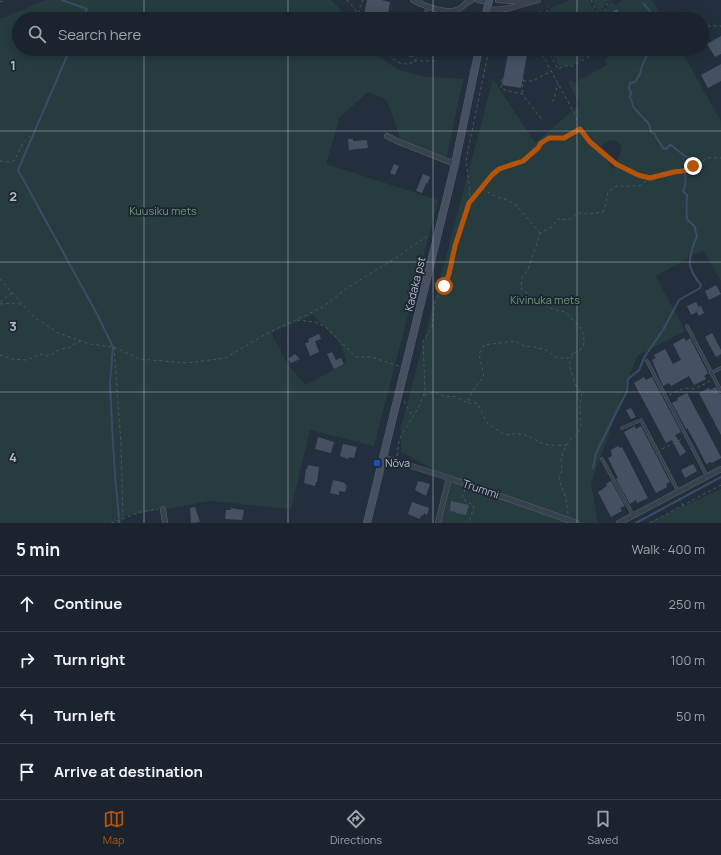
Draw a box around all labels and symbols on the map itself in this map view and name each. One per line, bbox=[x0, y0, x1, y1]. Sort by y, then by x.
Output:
text: 1 bbox=[10, 56, 16, 74]
route end bbox=[684, 157, 702, 175]
text: 2 bbox=[9, 187, 17, 205]
park label: Kuusiku mets bbox=[129, 203, 197, 218]
street label: Kadaka pst bbox=[401, 255, 429, 313]
route start bbox=[435, 277, 453, 295]
park label: Kivinuka mets bbox=[510, 292, 580, 307]
text: 3 bbox=[9, 317, 17, 335]
text: 4 bbox=[9, 448, 17, 466]
place label: Nõva bbox=[385, 455, 410, 470]
marker: Nõva bbox=[372, 458, 382, 468]
street label: Trummi bbox=[461, 475, 501, 502]

